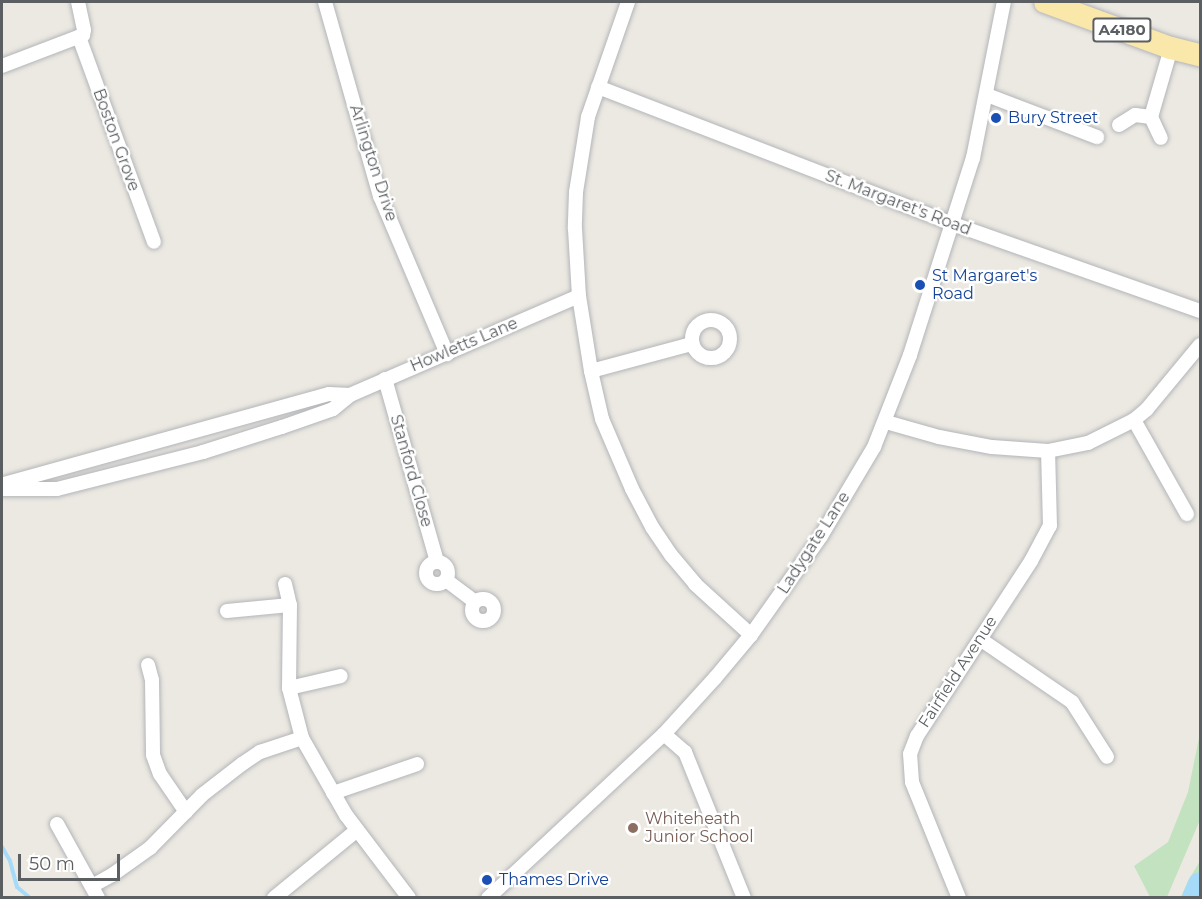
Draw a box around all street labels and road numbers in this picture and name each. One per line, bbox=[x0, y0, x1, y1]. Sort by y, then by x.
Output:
road number: A4180 bbox=[1092, 18, 1152, 42]
street label: Boston Grove bbox=[89, 86, 143, 194]
street label: Arlington Drive bbox=[345, 102, 401, 224]
street label: St. Margaret's Road bbox=[822, 166, 974, 240]
street label: Howletts Lane bbox=[407, 314, 521, 376]
street label: Stanford Close bbox=[386, 413, 436, 529]
street label: Ladygate Lane bbox=[774, 488, 854, 598]
street label: Fairfield Avenue bbox=[915, 613, 1001, 731]

